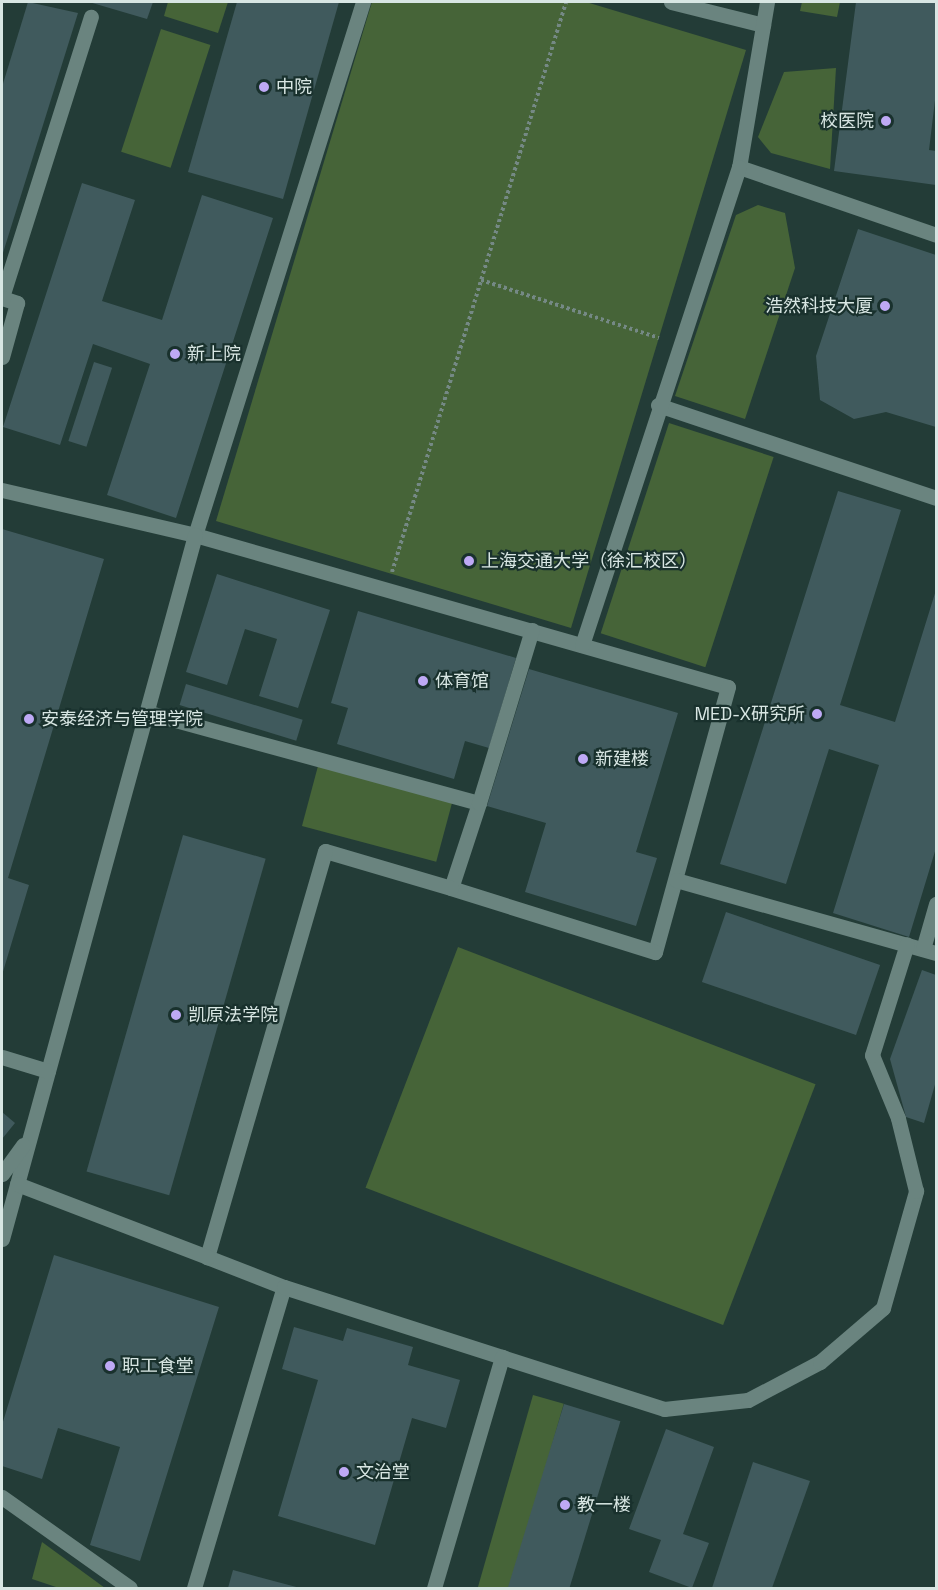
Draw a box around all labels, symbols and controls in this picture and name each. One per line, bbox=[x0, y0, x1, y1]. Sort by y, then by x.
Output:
place label: 中院 bbox=[276, 76, 312, 98]
marker: 中院 bbox=[257, 80, 271, 94]
place label: 校医院 bbox=[820, 110, 874, 132]
marker: 校医院 bbox=[879, 114, 893, 128]
place label: 浩然科技大厦 bbox=[765, 295, 873, 317]
marker: 浩然科技大厦 bbox=[878, 299, 892, 313]
place label: 新上院 bbox=[187, 343, 241, 365]
marker: 新上院 bbox=[168, 347, 182, 361]
place label: 上海交通大学（徐汇校区） bbox=[481, 550, 697, 572]
marker: 上海交通大学（徐汇校区） bbox=[462, 554, 476, 568]
place label: 体育馆 bbox=[435, 670, 489, 692]
marker: 体育馆 bbox=[416, 674, 430, 688]
place label: MED-X研究所 bbox=[694, 703, 805, 725]
marker: MED-X研究所 bbox=[810, 707, 824, 721]
place label: 安泰经济与管理学院 bbox=[41, 708, 203, 730]
marker: 安泰经济与管理学院 bbox=[22, 712, 36, 726]
place label: 新建楼 bbox=[595, 748, 649, 770]
marker: 新建楼 bbox=[576, 752, 590, 766]
place label: 凯原法学院 bbox=[188, 1004, 278, 1026]
marker: 凯原法学院 bbox=[169, 1008, 183, 1022]
place label: 职工食堂 bbox=[122, 1355, 194, 1377]
marker: 职工食堂 bbox=[103, 1359, 117, 1373]
place label: 文治堂 bbox=[356, 1461, 410, 1483]
marker: 文治堂 bbox=[337, 1465, 351, 1479]
place label: 教一楼 bbox=[577, 1494, 631, 1516]
marker: 教一楼 bbox=[558, 1498, 572, 1512]

